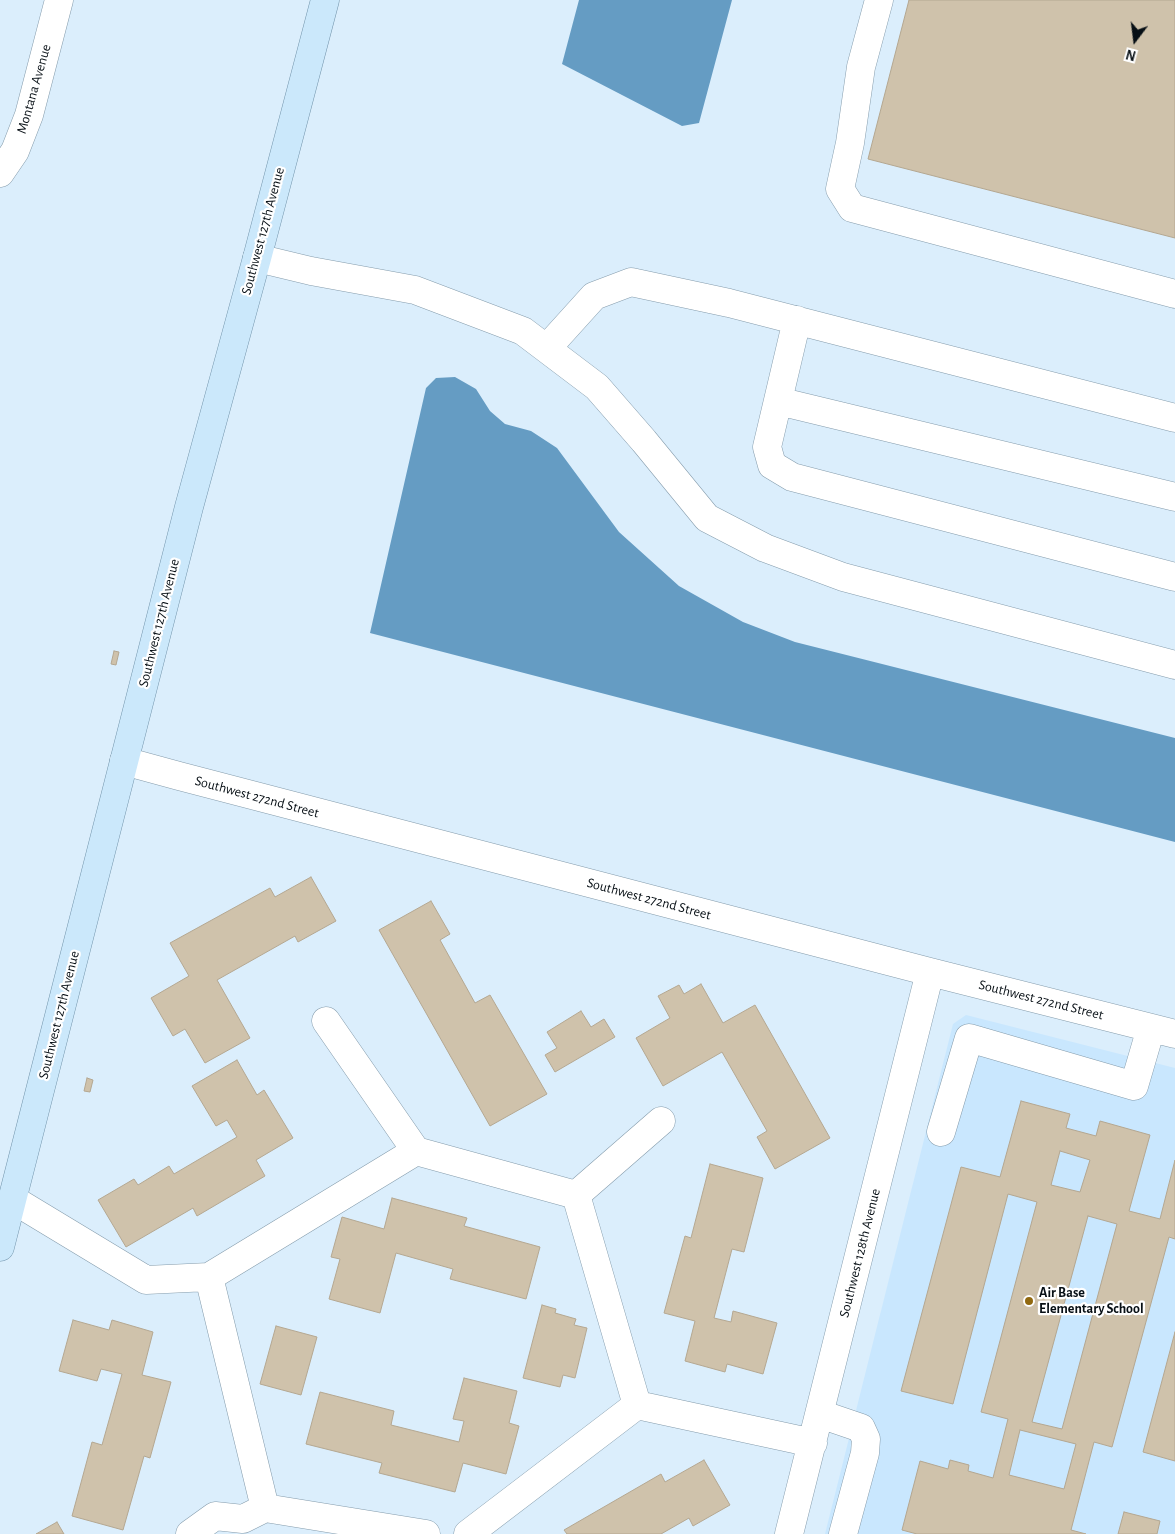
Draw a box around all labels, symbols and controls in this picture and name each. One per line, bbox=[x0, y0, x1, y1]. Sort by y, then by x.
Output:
north arrow bbox=[1110, 15, 1160, 65]
street label: Montana Avenue bbox=[13, 42, 55, 136]
text: N bbox=[1125, 46, 1138, 63]
street label: Southwest 127th Avenue bbox=[238, 165, 288, 297]
street label: Southwest 127th Avenue bbox=[135, 557, 183, 689]
street label: Southwest 272nd Street bbox=[193, 772, 321, 822]
street label: Southwest 272nd Street bbox=[585, 874, 713, 924]
street label: Southwest 127th Avenue bbox=[35, 949, 83, 1081]
street label: Southwest 272nd Street bbox=[977, 976, 1105, 1024]
street label: Southwest 128th Avenue bbox=[836, 1187, 884, 1319]
place label: Air Base Elementary School bbox=[1039, 1285, 1144, 1318]
marker: Air Base Elementary School bbox=[1023, 1295, 1035, 1307]

